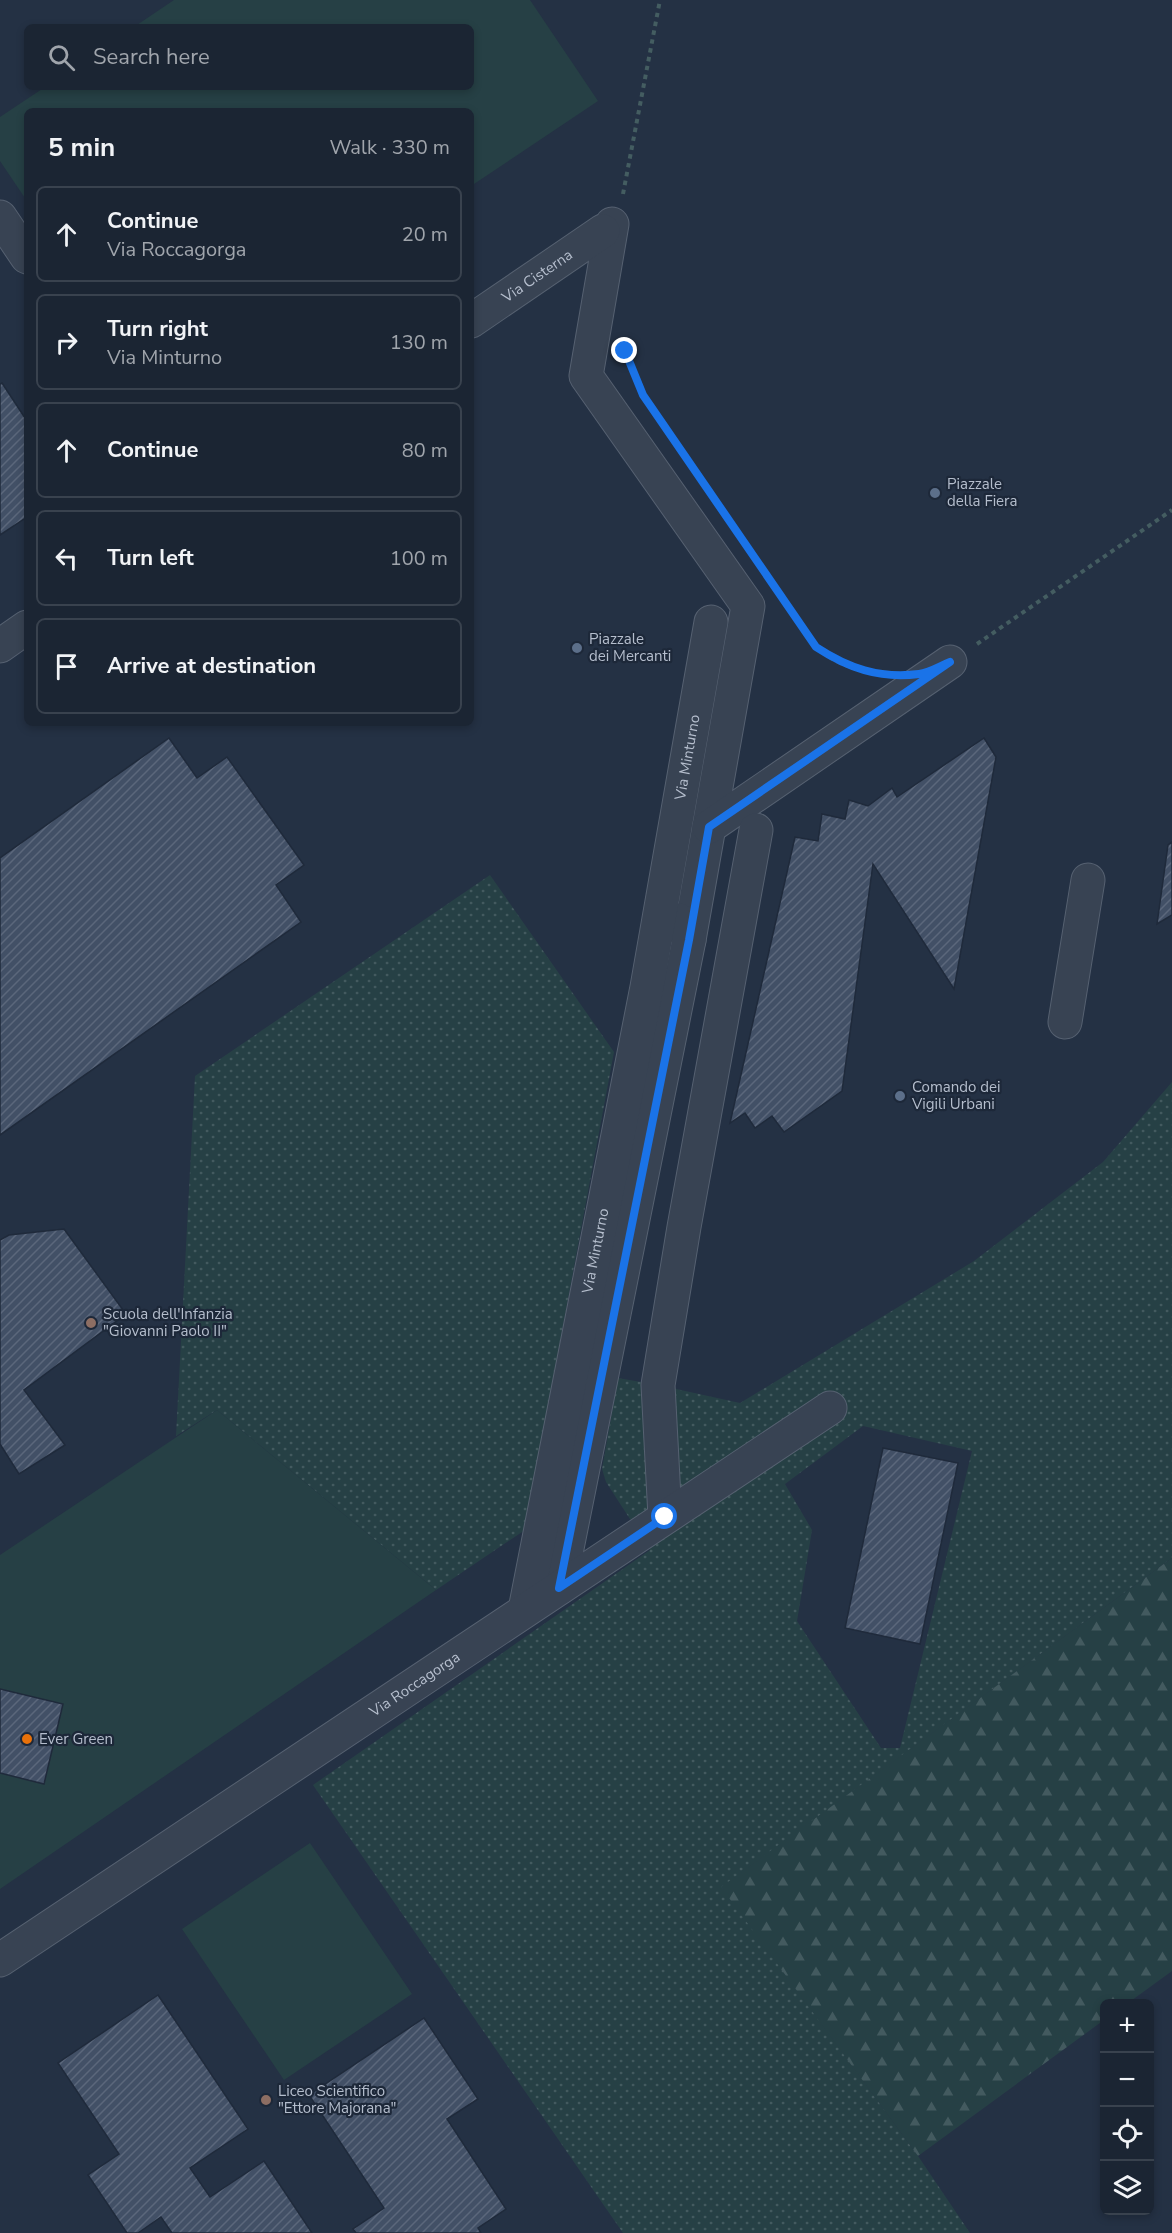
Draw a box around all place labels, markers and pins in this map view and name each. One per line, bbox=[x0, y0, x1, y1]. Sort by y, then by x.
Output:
place label: Piazzale della Fiera bbox=[947, 474, 1017, 511]
marker: Piazzale della Fiera bbox=[928, 486, 942, 500]
place label: Piazzale dei Mercanti bbox=[589, 629, 671, 666]
marker: Piazzale dei Mercanti bbox=[570, 641, 584, 655]
place label: Comando dei Vigili Urbani bbox=[911, 1077, 1000, 1114]
marker: Comando dei Vigili Urbani bbox=[893, 1089, 907, 1103]
place label: Scuola dell'Infanzia "Giovanni Paolo II" bbox=[103, 1304, 233, 1341]
marker: Scuola dell'Infanzia "Giovanni Paolo II" bbox=[84, 1316, 98, 1330]
place label: Ever Green bbox=[39, 1729, 113, 1749]
marker: Ever Green bbox=[20, 1732, 34, 1746]
place label: Liceo Scientifico "Ettore Majorana" bbox=[278, 2081, 396, 2118]
marker: Liceo Scientifico "Ettore Majorana" bbox=[259, 2093, 273, 2107]

